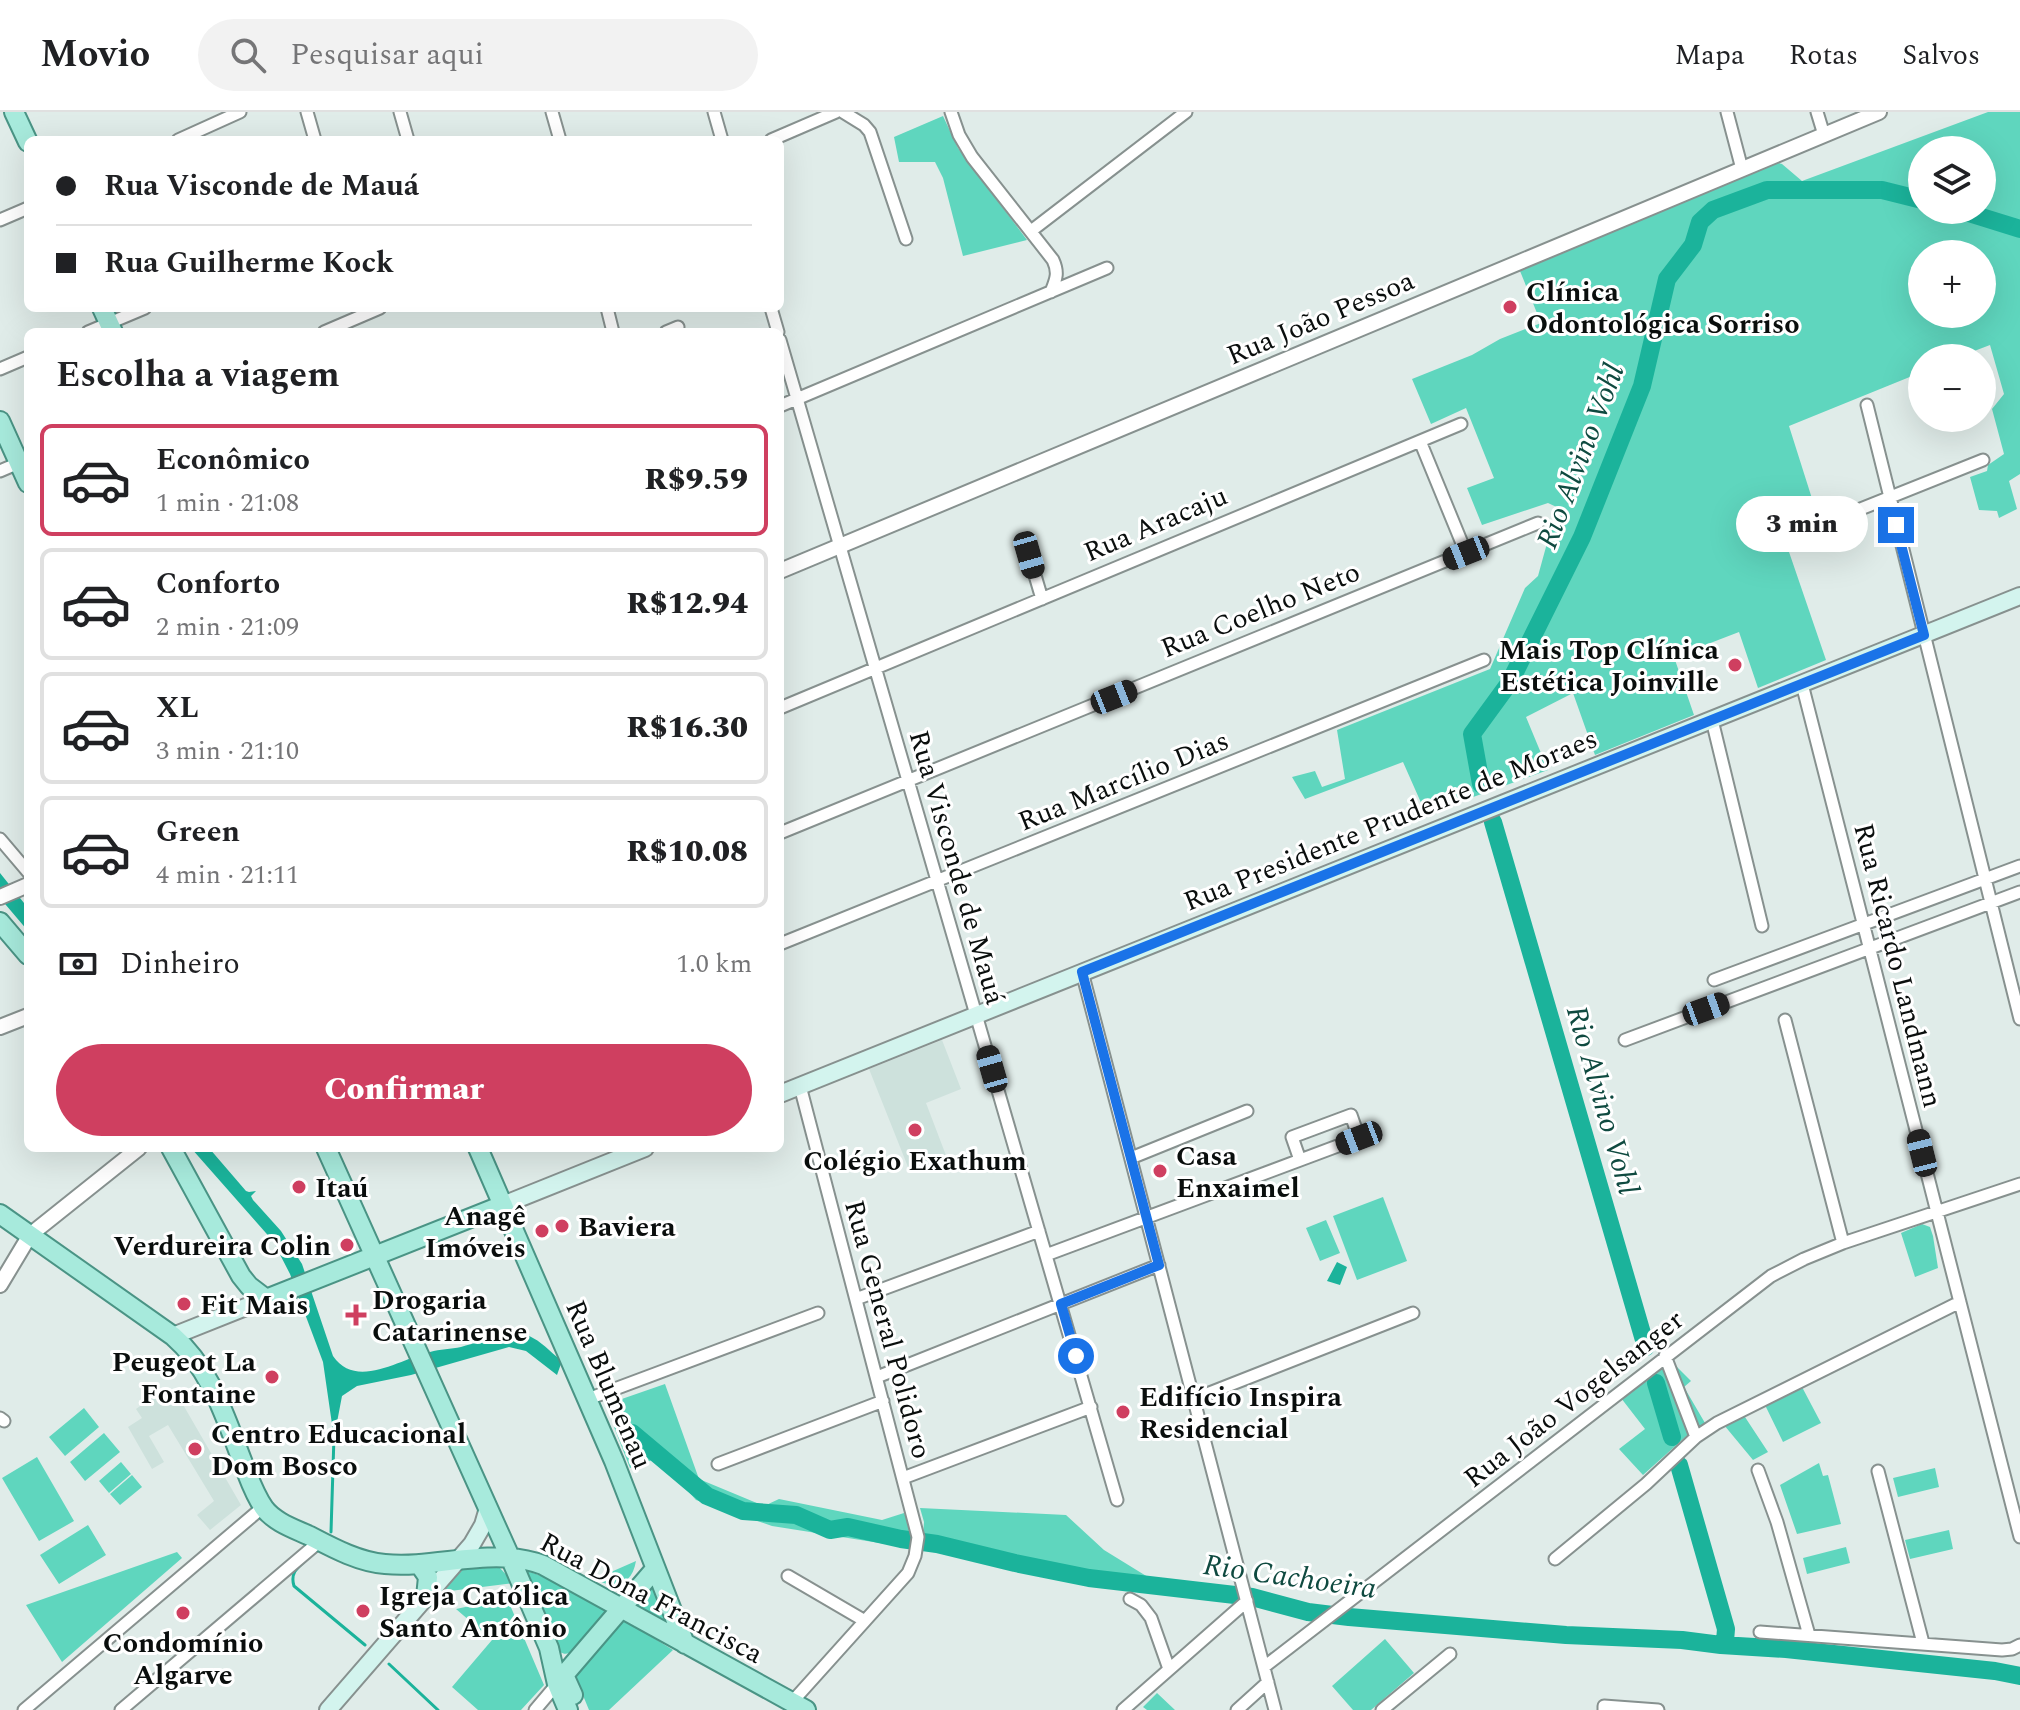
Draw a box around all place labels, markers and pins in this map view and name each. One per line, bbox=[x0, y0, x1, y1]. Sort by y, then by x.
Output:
place label: Clínica Odontológica Sorriso bbox=[1526, 271, 1799, 346]
marker: Clínica Odontológica Sorriso bbox=[1501, 298, 1519, 316]
place label: Mais Top Clínica Estética Joinville bbox=[1498, 629, 1720, 704]
marker: Mais Top Clínica Estética Joinville bbox=[1726, 656, 1744, 674]
marker: Colégio Exathum bbox=[906, 1121, 924, 1139]
place label: Casa Enxaimel bbox=[1176, 1135, 1300, 1210]
place label: Colégio Exathum bbox=[803, 1140, 1027, 1183]
marker: Casa Enxaimel bbox=[1151, 1162, 1169, 1180]
place label: Itaú bbox=[315, 1167, 369, 1210]
marker: Itaú bbox=[290, 1178, 308, 1196]
place label: Anagê Imóveis bbox=[425, 1195, 526, 1270]
place label: Baviera bbox=[578, 1206, 676, 1249]
marker: Baviera bbox=[553, 1217, 571, 1235]
marker: Anagê Imóveis bbox=[533, 1222, 551, 1240]
place label: Verdureira Colin bbox=[113, 1225, 331, 1268]
marker: Verdureira Colin bbox=[338, 1236, 356, 1254]
place label: Drogaria Catarinense bbox=[372, 1279, 527, 1354]
place label: Fit Mais bbox=[200, 1284, 309, 1327]
marker: Fit Mais bbox=[175, 1295, 193, 1313]
marker: Drogaria Catarinense bbox=[347, 1306, 365, 1324]
place label: Peugeot La Fontaine bbox=[112, 1341, 257, 1416]
marker: Peugeot La Fontaine bbox=[263, 1368, 281, 1386]
place label: Edifício Inspira Residencial bbox=[1139, 1376, 1343, 1451]
marker: Edifício Inspira Residencial bbox=[1114, 1403, 1132, 1421]
place label: Centro Educacional Dom Bosco bbox=[211, 1413, 466, 1488]
marker: Centro Educacional Dom Bosco bbox=[186, 1440, 204, 1458]
place label: Igreja Católica Santo Antônio bbox=[379, 1575, 569, 1650]
marker: Igreja Católica Santo Antônio bbox=[354, 1602, 372, 1620]
marker: Condomínio Algarve bbox=[174, 1604, 192, 1622]
place label: Condomínio Algarve bbox=[103, 1622, 263, 1697]

